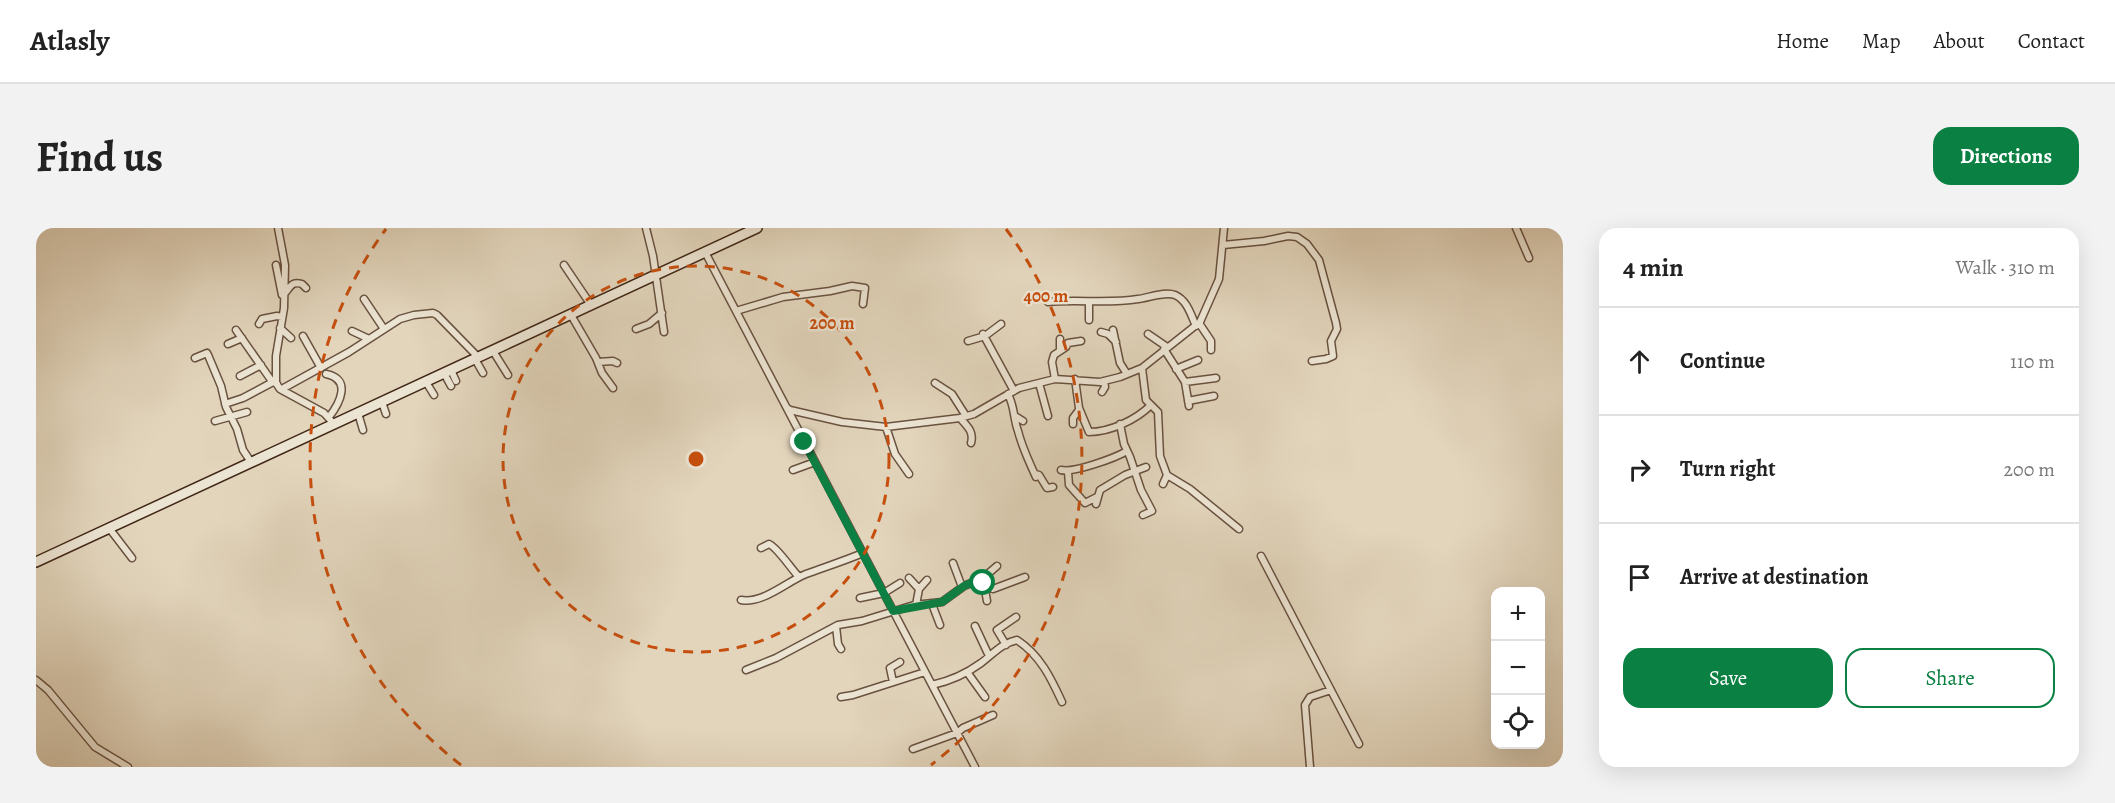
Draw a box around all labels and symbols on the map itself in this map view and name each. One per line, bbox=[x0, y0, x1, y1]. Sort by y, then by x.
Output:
text: 400 m bbox=[1024, 284, 1068, 308]
text: 200 m bbox=[809, 311, 855, 335]
route end bbox=[790, 428, 816, 454]
centre of rings bbox=[686, 449, 706, 469]
route start bbox=[969, 569, 995, 595]

